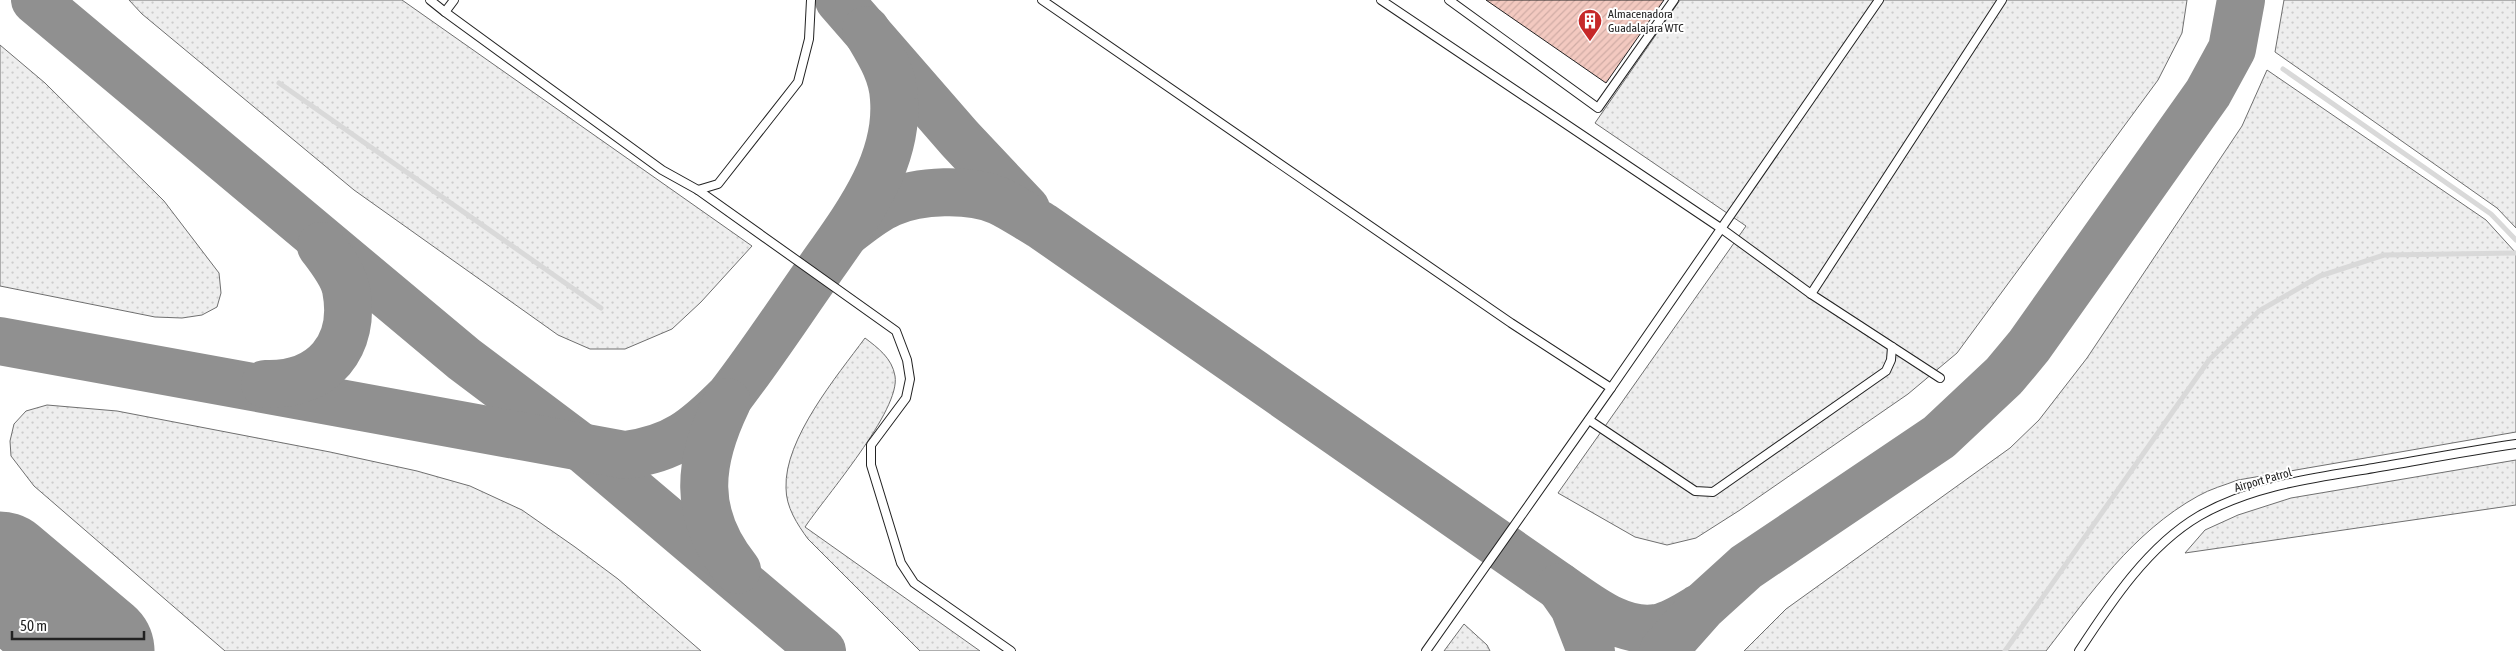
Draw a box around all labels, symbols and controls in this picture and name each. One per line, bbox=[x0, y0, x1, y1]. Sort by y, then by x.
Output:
place label: Almacenadora Guadalajara WTC bbox=[1608, 7, 1684, 35]
building icon: Almacenadora Guadalajara WTC bbox=[1577, 8, 1603, 42]
street label: Airport Patrol bbox=[2233, 465, 2294, 495]
scale bar bbox=[12, 608, 145, 640]
text: 50 m bbox=[20, 617, 47, 634]

